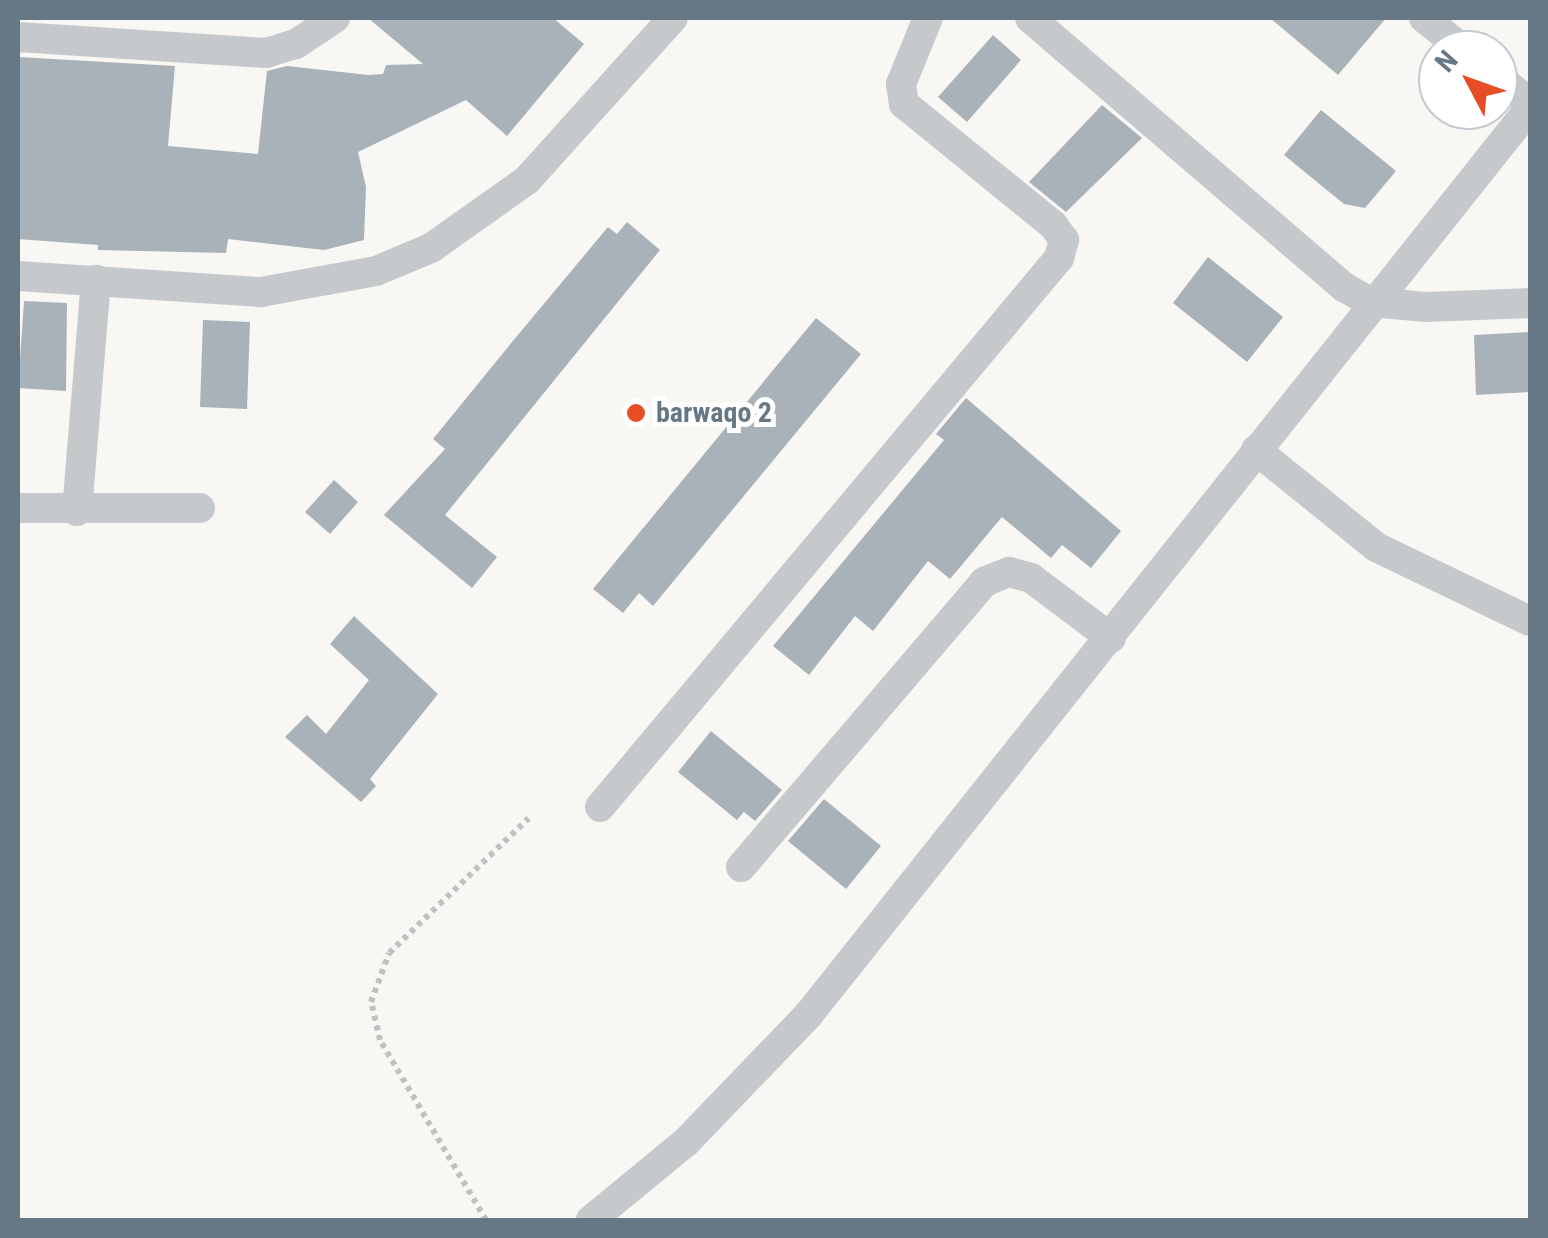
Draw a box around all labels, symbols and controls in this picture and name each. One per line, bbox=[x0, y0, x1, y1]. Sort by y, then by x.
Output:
north arrow bbox=[1418, 30, 1518, 130]
text: N bbox=[1428, 44, 1465, 79]
place label: barwaqo 2 bbox=[656, 396, 772, 430]
marker: barwaqo 2 bbox=[625, 402, 647, 424]

